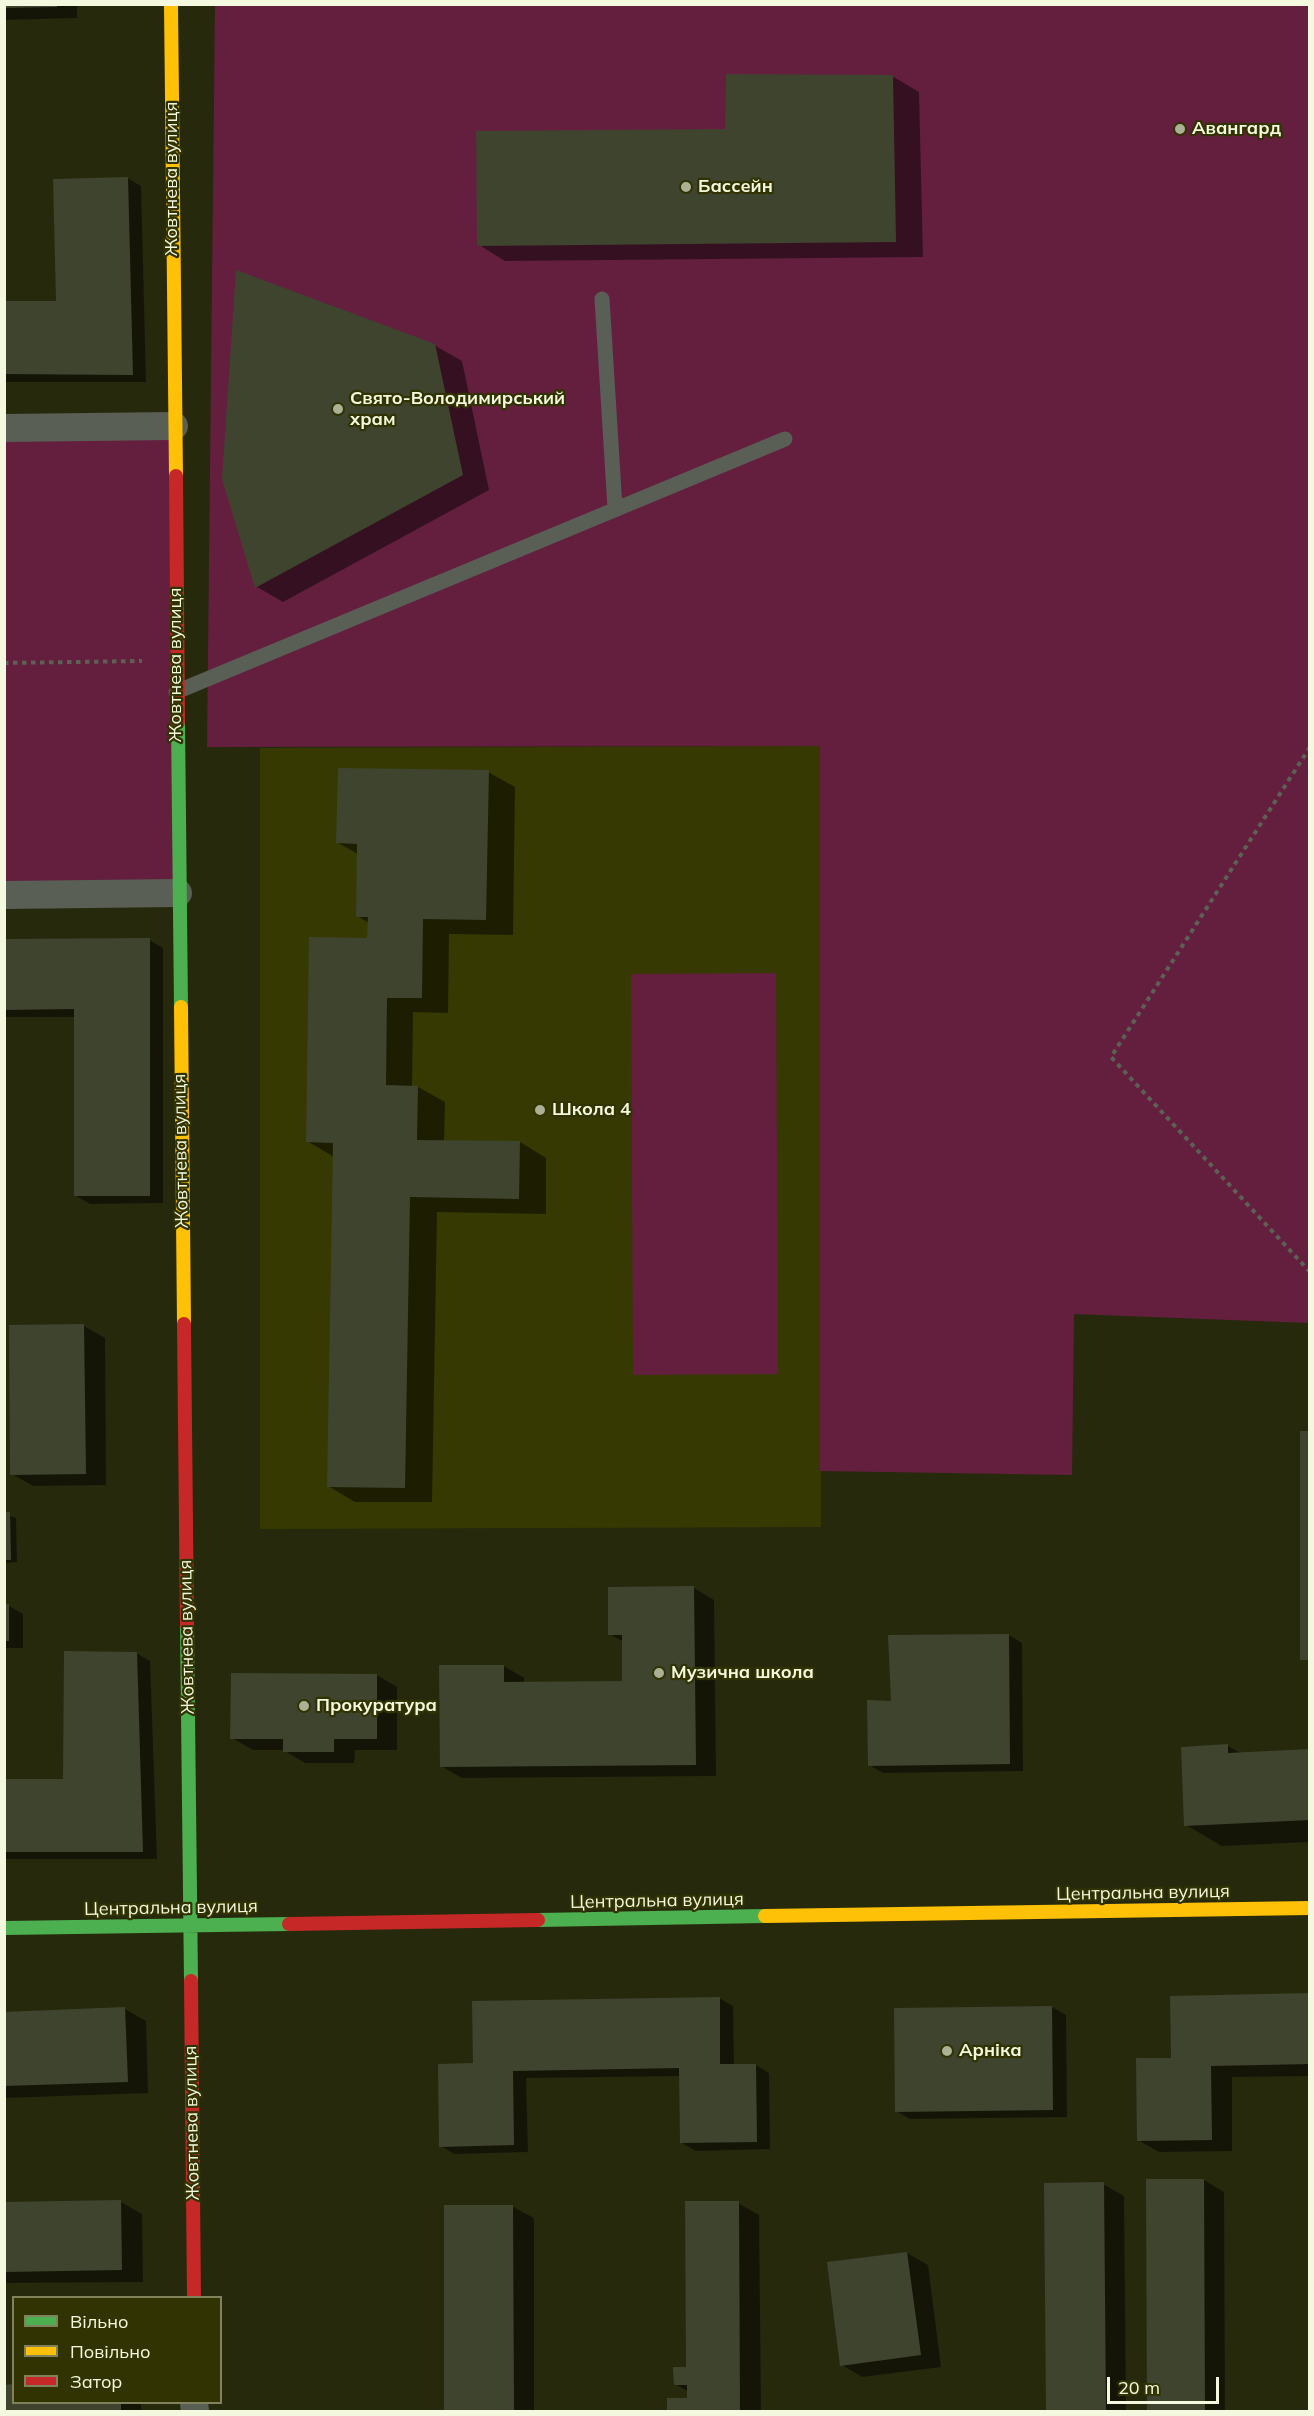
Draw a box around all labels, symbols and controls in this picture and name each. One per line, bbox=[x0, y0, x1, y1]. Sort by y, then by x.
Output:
street label: Жовтнева вулиця bbox=[161, 102, 183, 256]
place label: Авангард bbox=[1192, 118, 1281, 140]
marker: Авангард bbox=[1173, 122, 1187, 136]
place label: Бассейн bbox=[698, 176, 773, 198]
marker: Бассейн bbox=[679, 180, 693, 194]
place label: Свято-Володимирський храм bbox=[350, 388, 565, 430]
marker: Свято-Володимирський храм bbox=[331, 402, 345, 416]
street label: Жовтнева вулиця bbox=[165, 588, 187, 742]
street label: Жовтнева вулиця bbox=[169, 1074, 193, 1228]
place label: Школа 4 bbox=[552, 1099, 631, 1121]
marker: Школа 4 bbox=[533, 1103, 547, 1117]
street label: Жовтнева вулиця bbox=[175, 1560, 199, 1714]
place label: Музична школа bbox=[671, 1662, 814, 1684]
marker: Музична школа bbox=[652, 1666, 666, 1680]
place label: Прокуратура bbox=[316, 1695, 437, 1717]
marker: Прокуратура bbox=[297, 1699, 311, 1713]
street label: Центральна вулиця bbox=[1056, 1881, 1230, 1905]
street label: Центральна вулиця bbox=[570, 1889, 744, 1913]
street label: Центральна вулиця bbox=[84, 1896, 258, 1920]
place label: Арніка bbox=[959, 2040, 1022, 2062]
marker: Арніка bbox=[940, 2044, 954, 2058]
street label: Жовтнева вулиця bbox=[180, 2046, 204, 2200]
legend bbox=[12, 2296, 222, 2404]
text: Вільно bbox=[70, 2310, 128, 2333]
text: Повільно bbox=[70, 2340, 150, 2363]
scale bar bbox=[1110, 2365, 1222, 2403]
text: Затор bbox=[70, 2370, 122, 2393]
text: 20 m bbox=[1118, 2376, 1160, 2399]

